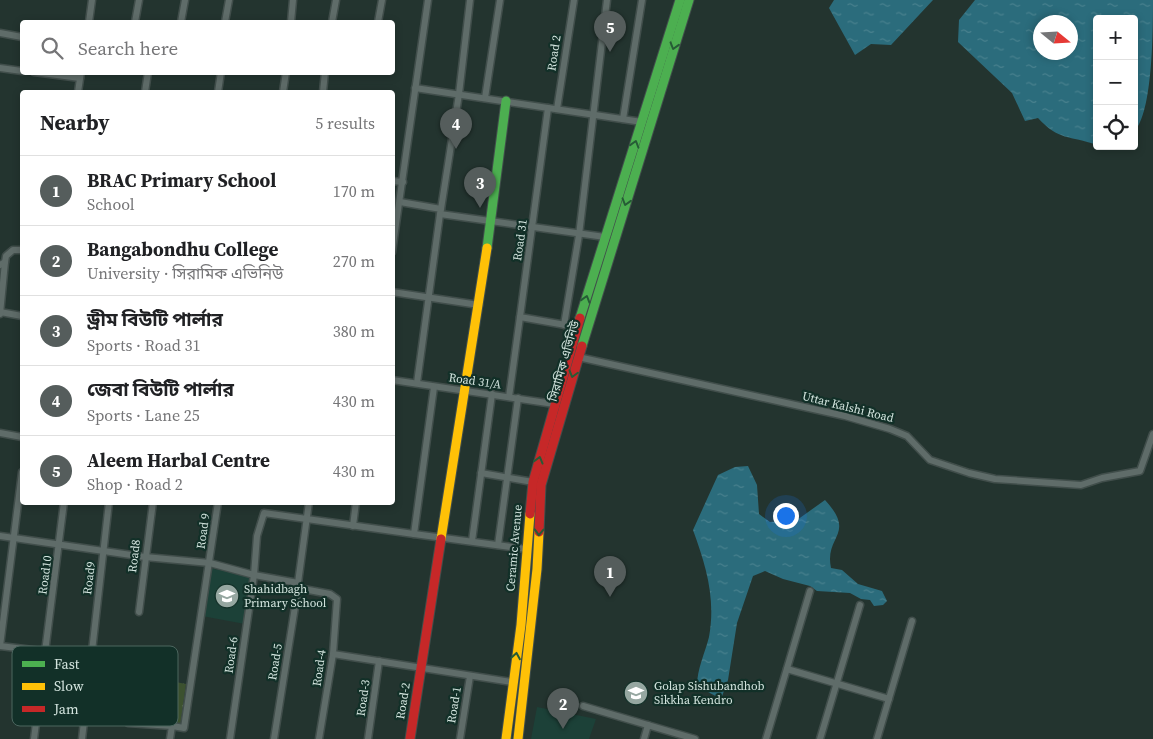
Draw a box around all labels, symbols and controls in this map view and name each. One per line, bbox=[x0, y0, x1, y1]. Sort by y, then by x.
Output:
pin: 5 bbox=[594, 11, 626, 52]
north arrow bbox=[1033, 15, 1078, 60]
map controls bbox=[1093, 15, 1138, 150]
button: + bbox=[1093, 15, 1138, 60]
search box bbox=[20, 20, 395, 75]
icon: search bbox=[38, 34, 66, 62]
street label: Road 2 bbox=[543, 34, 565, 72]
text: Search here bbox=[78, 35, 178, 61]
one-way arrow bbox=[670, 42, 680, 50]
button: − bbox=[1093, 60, 1138, 105]
button: locate bbox=[1093, 105, 1138, 150]
text: Nearby bbox=[40, 108, 110, 137]
pin: 4 bbox=[440, 108, 472, 149]
text: 5 results bbox=[315, 112, 375, 134]
one-way arrow bbox=[629, 140, 639, 148]
text: BRAC Primary School bbox=[87, 167, 276, 193]
pin: 3 bbox=[464, 167, 496, 208]
text: 1 bbox=[52, 180, 60, 202]
text: 170 m bbox=[333, 180, 375, 202]
text: School bbox=[87, 193, 135, 215]
one-way arrow bbox=[621, 197, 631, 205]
street label: Road 31 bbox=[509, 218, 531, 262]
text: Bangabondhu College bbox=[87, 236, 278, 262]
text: 2 bbox=[52, 250, 60, 272]
text: 270 m bbox=[333, 250, 375, 272]
text: University · সিরামিক এভিনিউ bbox=[87, 262, 283, 284]
one-way arrow bbox=[580, 295, 590, 304]
text: ড্রীম বিউটি পার্লার bbox=[87, 306, 223, 332]
street label: সিরামিক এভিনিউ bbox=[545, 318, 583, 404]
text: 3 bbox=[52, 320, 60, 342]
text: 380 m bbox=[333, 320, 375, 342]
text: Sports · Road 31 bbox=[87, 334, 201, 356]
street label: Road 31/A bbox=[448, 369, 502, 393]
one-way arrow bbox=[569, 369, 579, 377]
text: জেবা বিউটি পার্লার bbox=[87, 376, 234, 402]
street label: Uttar Kalshi Road bbox=[801, 388, 896, 426]
text: 4 bbox=[52, 390, 60, 412]
text: 430 m bbox=[333, 390, 375, 412]
text: Sports · Lane 25 bbox=[87, 404, 200, 426]
text: Aleem Harbal Centre bbox=[87, 447, 270, 473]
one-way arrow bbox=[534, 457, 544, 465]
text: 5 bbox=[52, 460, 60, 482]
text: 430 m bbox=[333, 460, 375, 482]
text: Shop · Road 2 bbox=[87, 473, 183, 495]
your location bbox=[773, 503, 799, 529]
street label: Ceramic Avenue bbox=[502, 504, 526, 592]
street label: Road 9 bbox=[193, 512, 213, 550]
one-way arrow bbox=[534, 528, 544, 536]
street label: Road8 bbox=[124, 539, 144, 573]
street label: Road10 bbox=[34, 554, 56, 596]
pin: 1 bbox=[594, 556, 626, 597]
street label: Road9 bbox=[79, 561, 99, 595]
place label: Shahidbagh Primary School bbox=[244, 581, 327, 611]
school or university icon: Shahidbagh Primary School bbox=[214, 583, 240, 609]
street label: Road-6 bbox=[221, 636, 241, 674]
street label: Road-5 bbox=[264, 643, 286, 681]
legend bbox=[12, 646, 178, 726]
street label: Road-4 bbox=[309, 649, 329, 687]
one-way arrow bbox=[510, 652, 521, 660]
text: Fast bbox=[54, 654, 80, 674]
text: Slow bbox=[54, 676, 84, 696]
place label: Golap Sishubandhob Sikkha Kendro bbox=[654, 678, 764, 708]
street label: Road-3 bbox=[353, 679, 373, 717]
school or university icon: Golap Sishubandhob Sikkha Kendro bbox=[623, 680, 649, 706]
street label: Road-2 bbox=[392, 682, 414, 720]
street label: Road-1 bbox=[443, 686, 465, 724]
pin: 2 bbox=[547, 688, 579, 729]
text: Jam bbox=[53, 699, 79, 719]

